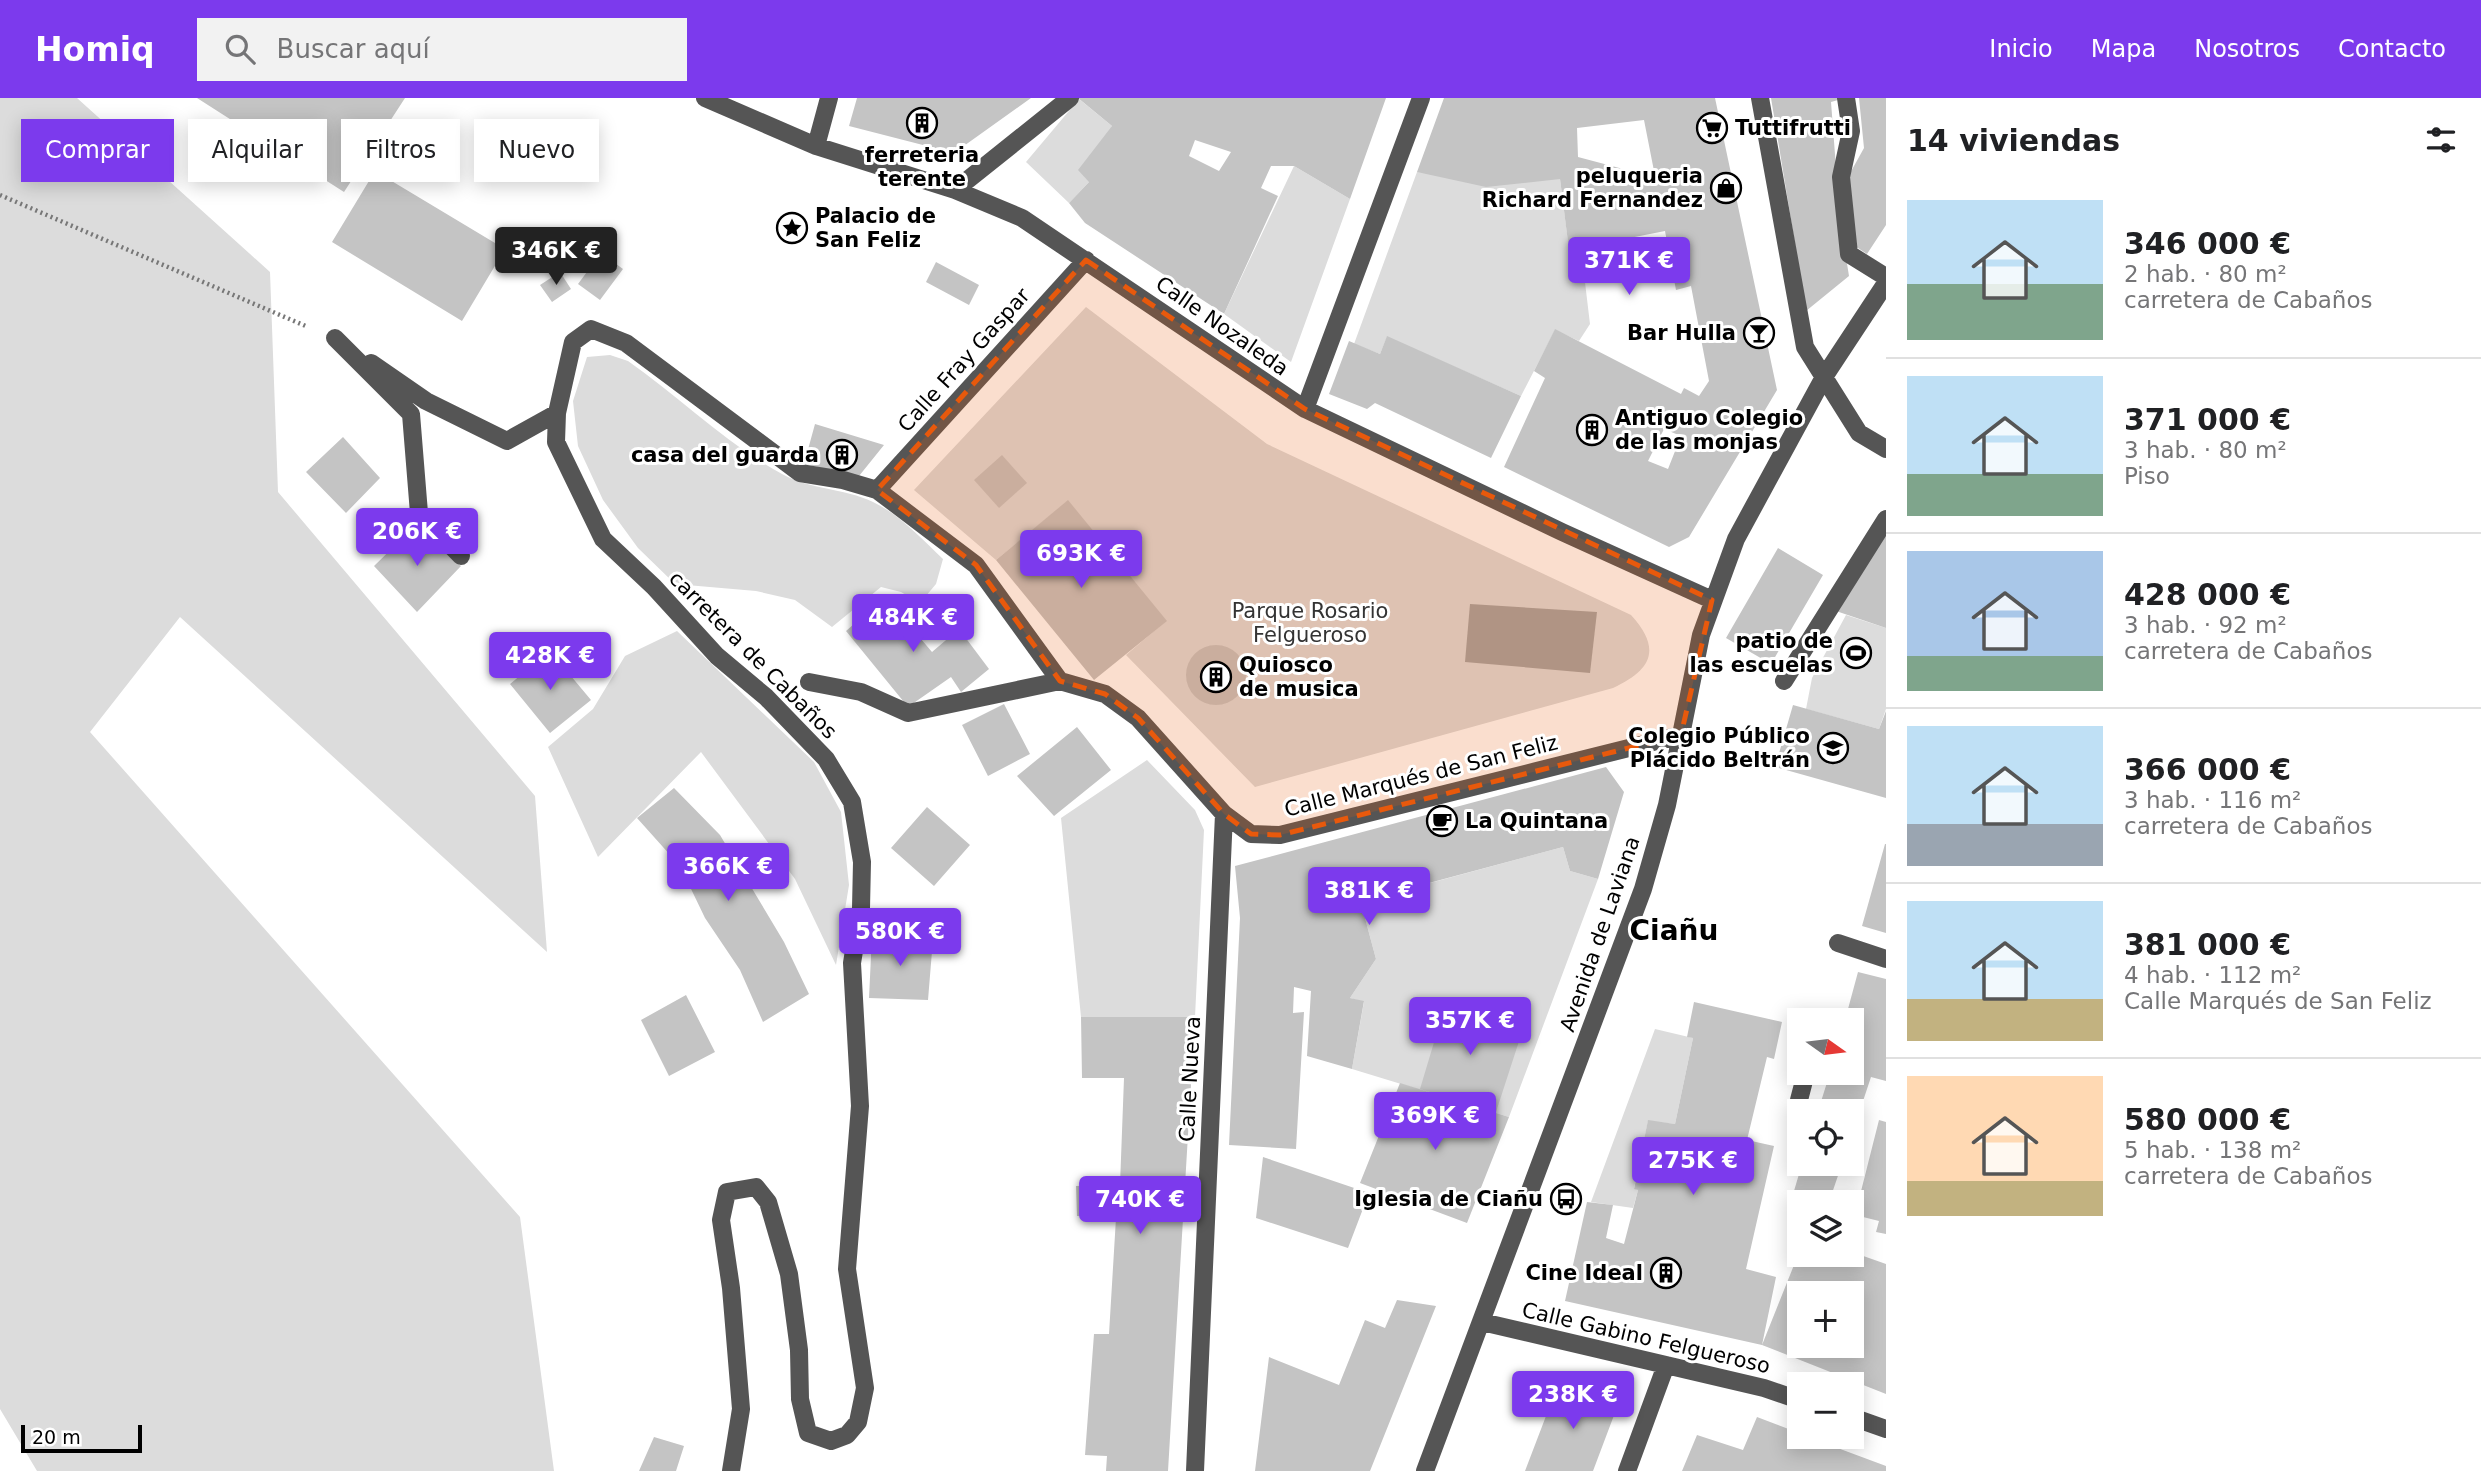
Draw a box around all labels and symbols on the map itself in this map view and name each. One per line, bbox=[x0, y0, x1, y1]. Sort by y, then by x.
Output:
building icon: ferreteria terente bbox=[905, 106, 939, 140]
supermarket icon: Tuttifrutti bbox=[1695, 111, 1729, 145]
place label: Tuttifrutti bbox=[1735, 116, 1851, 140]
place label: ferreteria terente bbox=[865, 143, 979, 191]
place label: peluqueria Richard Fernandez bbox=[1482, 164, 1703, 212]
shop icon: peluqueria Richard Fernandez bbox=[1709, 171, 1743, 205]
place label: Palacio de San Feliz bbox=[815, 204, 936, 252]
place icon: Palacio de San Feliz bbox=[775, 211, 809, 245]
pin: 346K € bbox=[499, 228, 613, 287]
pin: 371K € bbox=[1572, 238, 1686, 297]
street label: Calle Nozaleda bbox=[1151, 271, 1293, 381]
street label: Calle Fray Gaspar bbox=[893, 283, 1035, 437]
bar icon: Bar Hulla bbox=[1742, 316, 1776, 350]
place label: Bar Hulla bbox=[1627, 321, 1736, 345]
place label: Antiguo Colegio de las monjas bbox=[1615, 406, 1803, 454]
building icon: Antiguo Colegio de las monjas bbox=[1575, 413, 1609, 447]
building icon: casa del guarda bbox=[825, 438, 859, 472]
place label: casa del guarda bbox=[631, 443, 819, 467]
pin: 206K € bbox=[360, 508, 474, 568]
pin: 693K € bbox=[1024, 531, 1138, 590]
street label: carretera de Cabaños bbox=[664, 566, 842, 744]
pin: 484K € bbox=[856, 594, 970, 654]
park label: Parque Rosario Felgueroso bbox=[1232, 599, 1388, 647]
place label: patio de las escuelas bbox=[1690, 629, 1833, 677]
pin: 428K € bbox=[493, 632, 607, 692]
sports icon: patio de las escuelas bbox=[1839, 636, 1873, 670]
place label: Quiosco de musica bbox=[1239, 653, 1359, 701]
building icon: Quiosco de musica bbox=[1199, 660, 1233, 694]
place label: Colegio Público Plácido Beltrán bbox=[1628, 724, 1810, 772]
street label: Calle Marqués de San Feliz bbox=[1282, 730, 1560, 822]
school or university icon: Colegio Público Plácido Beltrán bbox=[1816, 731, 1850, 765]
cafe icon: La Quintana bbox=[1425, 804, 1459, 838]
place label: La Quintana bbox=[1465, 809, 1608, 833]
street label: Avenida de Laviana bbox=[1555, 833, 1645, 1035]
pin: 366K € bbox=[671, 844, 785, 903]
pin: 381K € bbox=[1312, 868, 1426, 927]
pin: 580K € bbox=[843, 908, 957, 968]
district label: Ciañu bbox=[1630, 914, 1718, 947]
pin: 357K € bbox=[1413, 998, 1527, 1057]
north arrow bbox=[1787, 1008, 1864, 1085]
street label: Calle Nueva bbox=[1175, 1015, 1205, 1143]
pin: 369K € bbox=[1378, 1093, 1492, 1152]
pin: 275K € bbox=[1636, 1138, 1750, 1197]
pin: 740K € bbox=[1083, 1176, 1197, 1236]
bus stop icon: Iglesia de Ciañu bbox=[1549, 1182, 1583, 1216]
place label: Iglesia de Ciañu bbox=[1354, 1187, 1543, 1211]
building icon: Cine Ideal bbox=[1649, 1256, 1683, 1290]
place label: Cine Ideal bbox=[1525, 1261, 1643, 1285]
street label: Calle Gabino Felgueroso bbox=[1520, 1298, 1772, 1378]
pin: 238K € bbox=[1516, 1372, 1630, 1431]
scale bar bbox=[21, 1422, 142, 1454]

